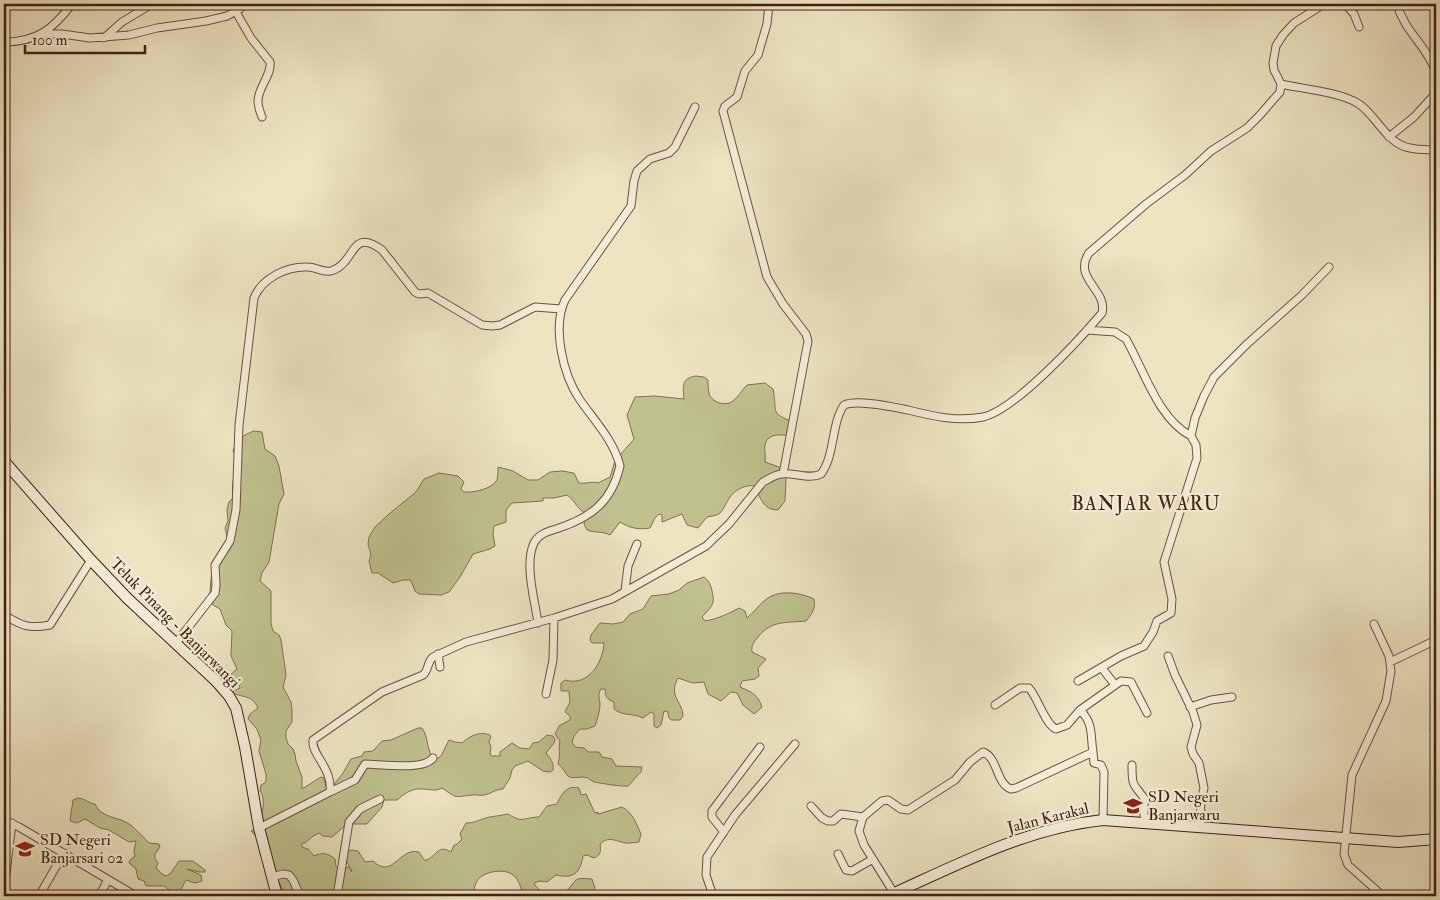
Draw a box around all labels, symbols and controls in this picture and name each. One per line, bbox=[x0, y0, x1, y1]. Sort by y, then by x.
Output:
scale bar bbox=[25, 22, 145, 54]
text: 100 m bbox=[32, 31, 68, 50]
district label: BANJAR WARU bbox=[1071, 492, 1221, 516]
street label: Teluk Pinang - Banjarwangi bbox=[106, 554, 244, 692]
place label: SD Negeri Banjarwaru bbox=[1148, 787, 1220, 825]
school or university icon: SD Negeri Banjarwaru bbox=[1122, 795, 1144, 817]
street label: Jalan Karakal bbox=[1004, 798, 1091, 839]
place label: SD Negeri Banjarsari 02 bbox=[40, 830, 123, 868]
school or university icon: SD Negeri Banjarsari 02 bbox=[14, 838, 36, 860]

